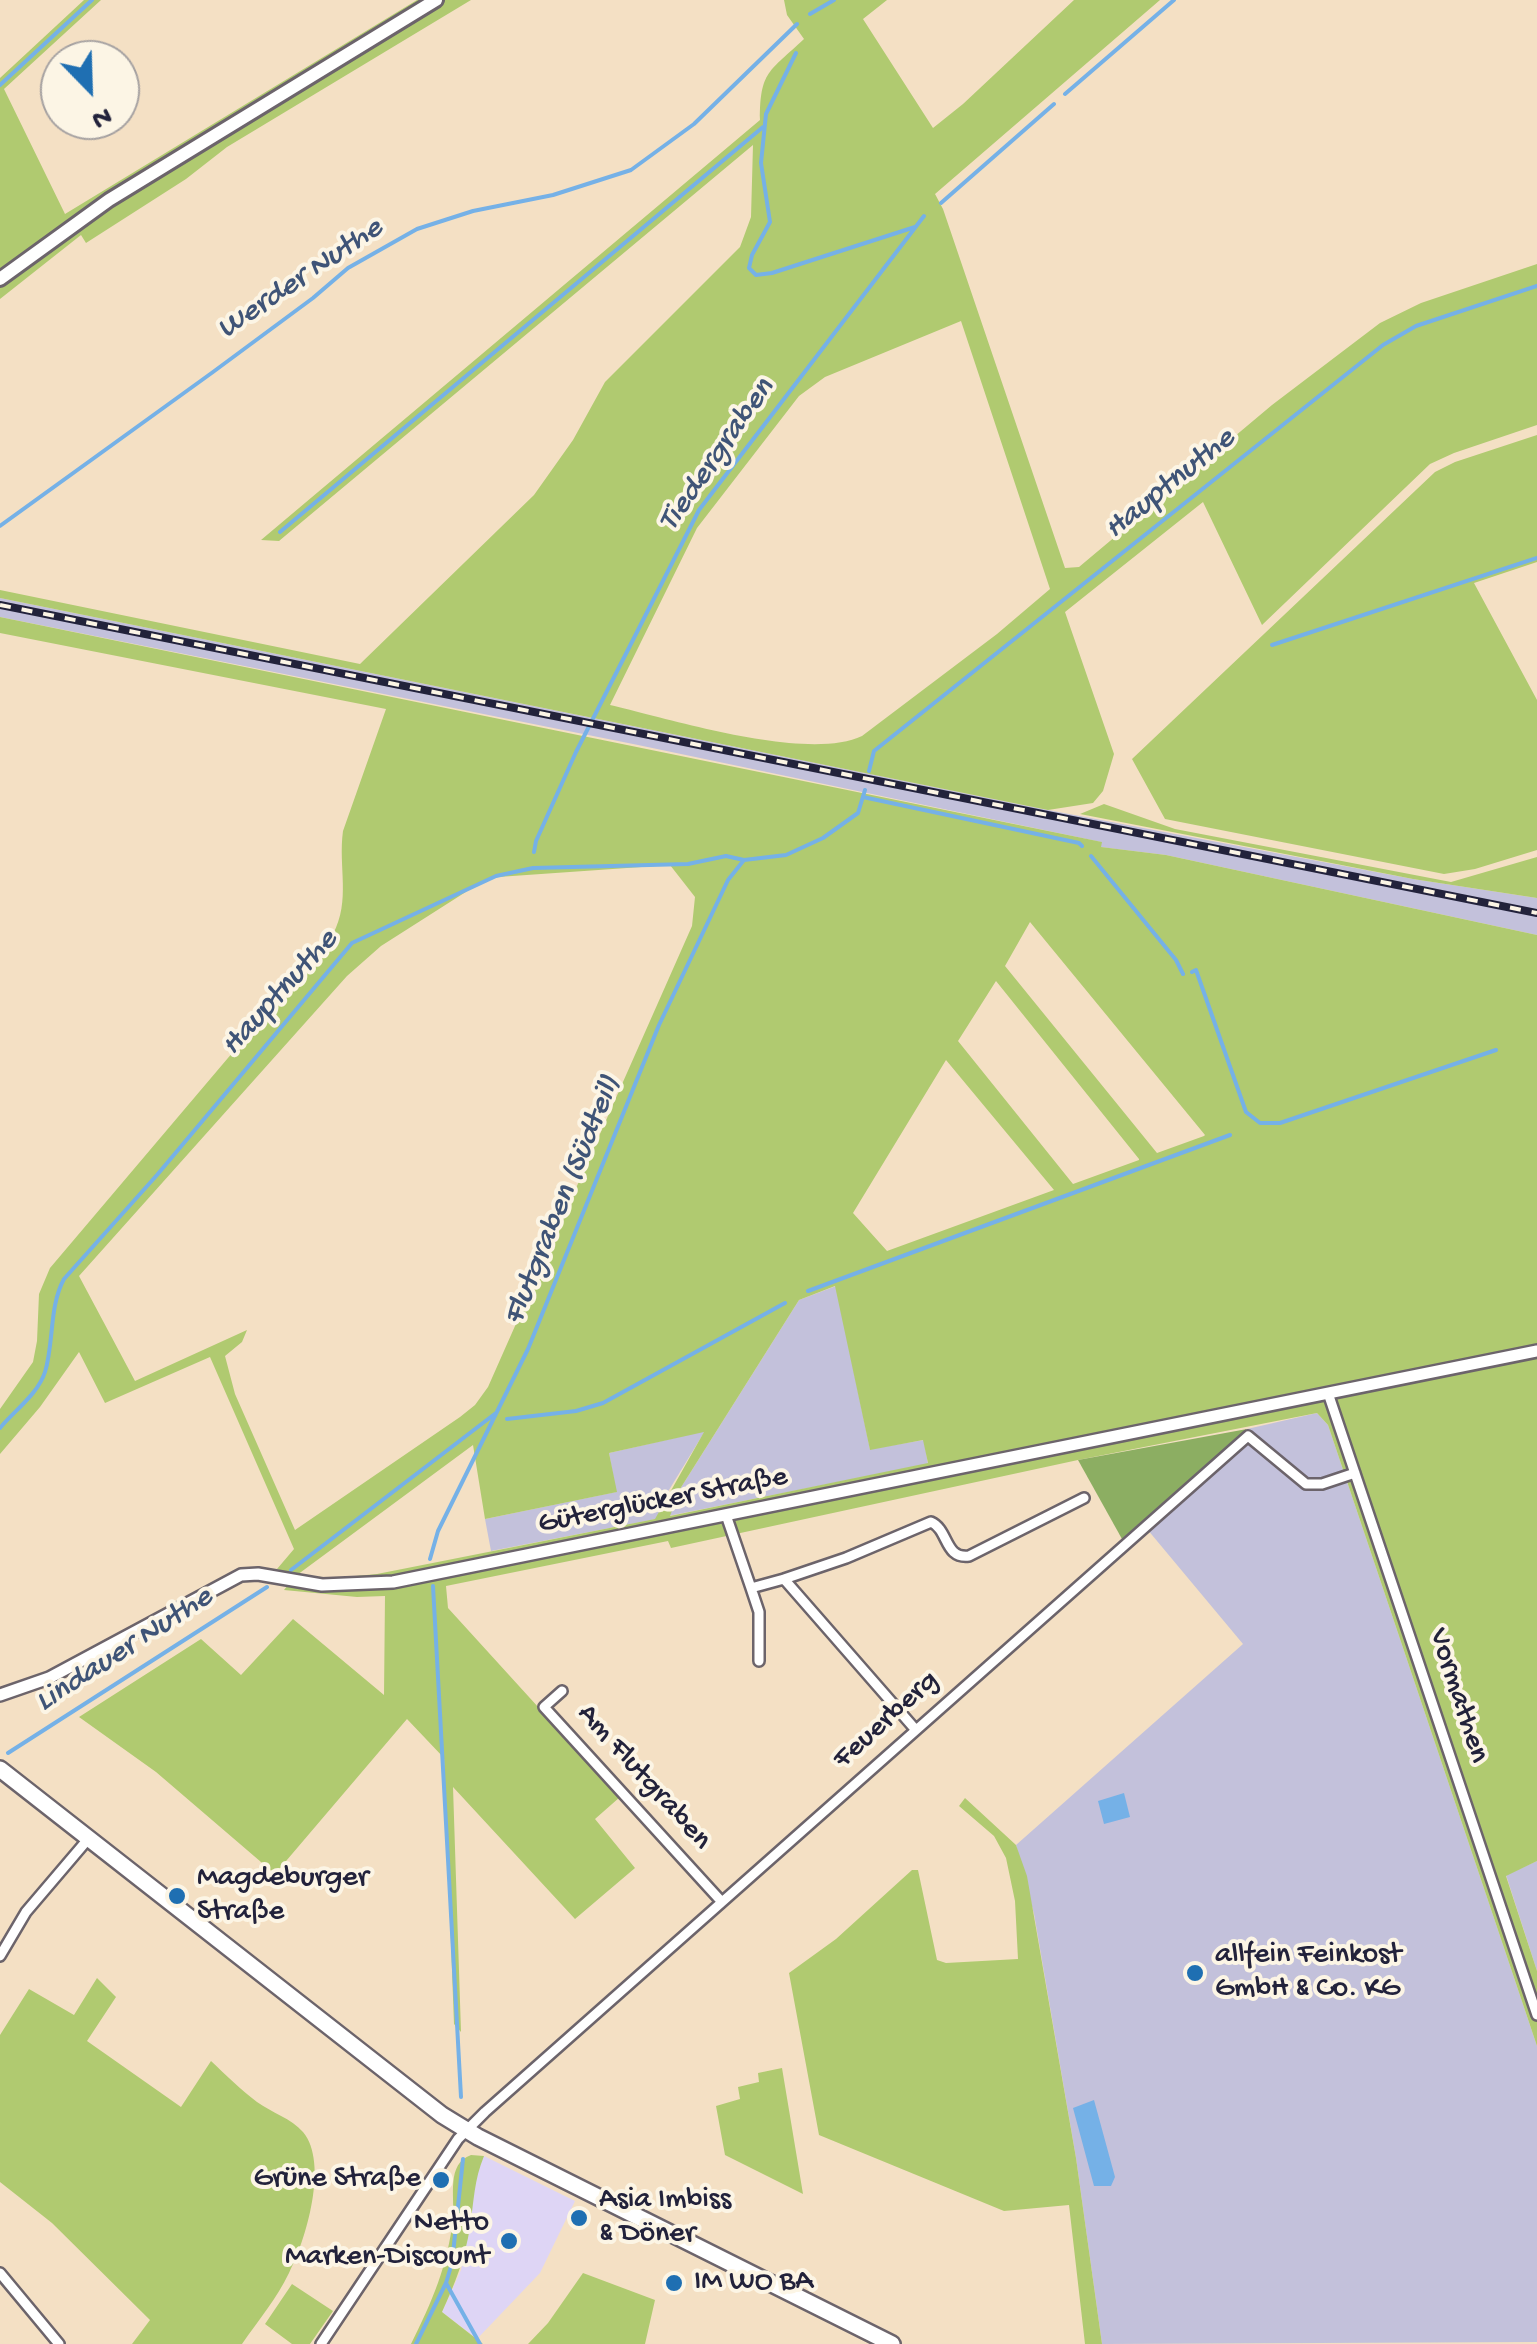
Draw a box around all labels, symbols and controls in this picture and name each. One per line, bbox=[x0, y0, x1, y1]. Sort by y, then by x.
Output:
north arrow bbox=[40, 40, 140, 140]
text: N bbox=[86, 97, 116, 135]
water label: Werder Nuthe bbox=[211, 210, 391, 350]
water label: Tiedergraben bbox=[651, 372, 785, 540]
water label: Hauptnuthe bbox=[1098, 421, 1244, 549]
water label: Hauptnuthe bbox=[214, 923, 348, 1065]
water label: Flutgraben (Südteil) bbox=[497, 1071, 631, 1331]
street label: Güterglücker Straße bbox=[535, 1460, 791, 1544]
water label: Lindauer Nuthe bbox=[29, 1579, 221, 1723]
street label: Vormathen bbox=[1418, 1624, 1496, 1768]
street label: Feuerberg bbox=[827, 1664, 947, 1778]
street label: Am Flutgraben bbox=[568, 1697, 718, 1859]
place label: Magdeburger Straße bbox=[197, 1861, 368, 1932]
marker: Magdeburger Straße bbox=[166, 1885, 188, 1907]
place label: allfein Feinkost GmbH & Co. KG bbox=[1215, 1938, 1401, 2008]
marker: allfein Feinkost GmbH & Co. KG bbox=[1184, 1962, 1206, 1984]
place label: Grüne Straße bbox=[253, 2162, 421, 2198]
marker: Grüne Straße bbox=[430, 2169, 452, 2191]
place label: Asia Imbiss & Döner bbox=[599, 2183, 731, 2254]
place label: Netto Marken-Discount bbox=[285, 2206, 489, 2276]
marker: Asia Imbiss & Döner bbox=[568, 2207, 590, 2229]
marker: Netto Marken-Discount bbox=[498, 2230, 520, 2252]
place label: IM WO BA bbox=[694, 2265, 813, 2301]
marker: IM WO BA bbox=[663, 2272, 685, 2294]

